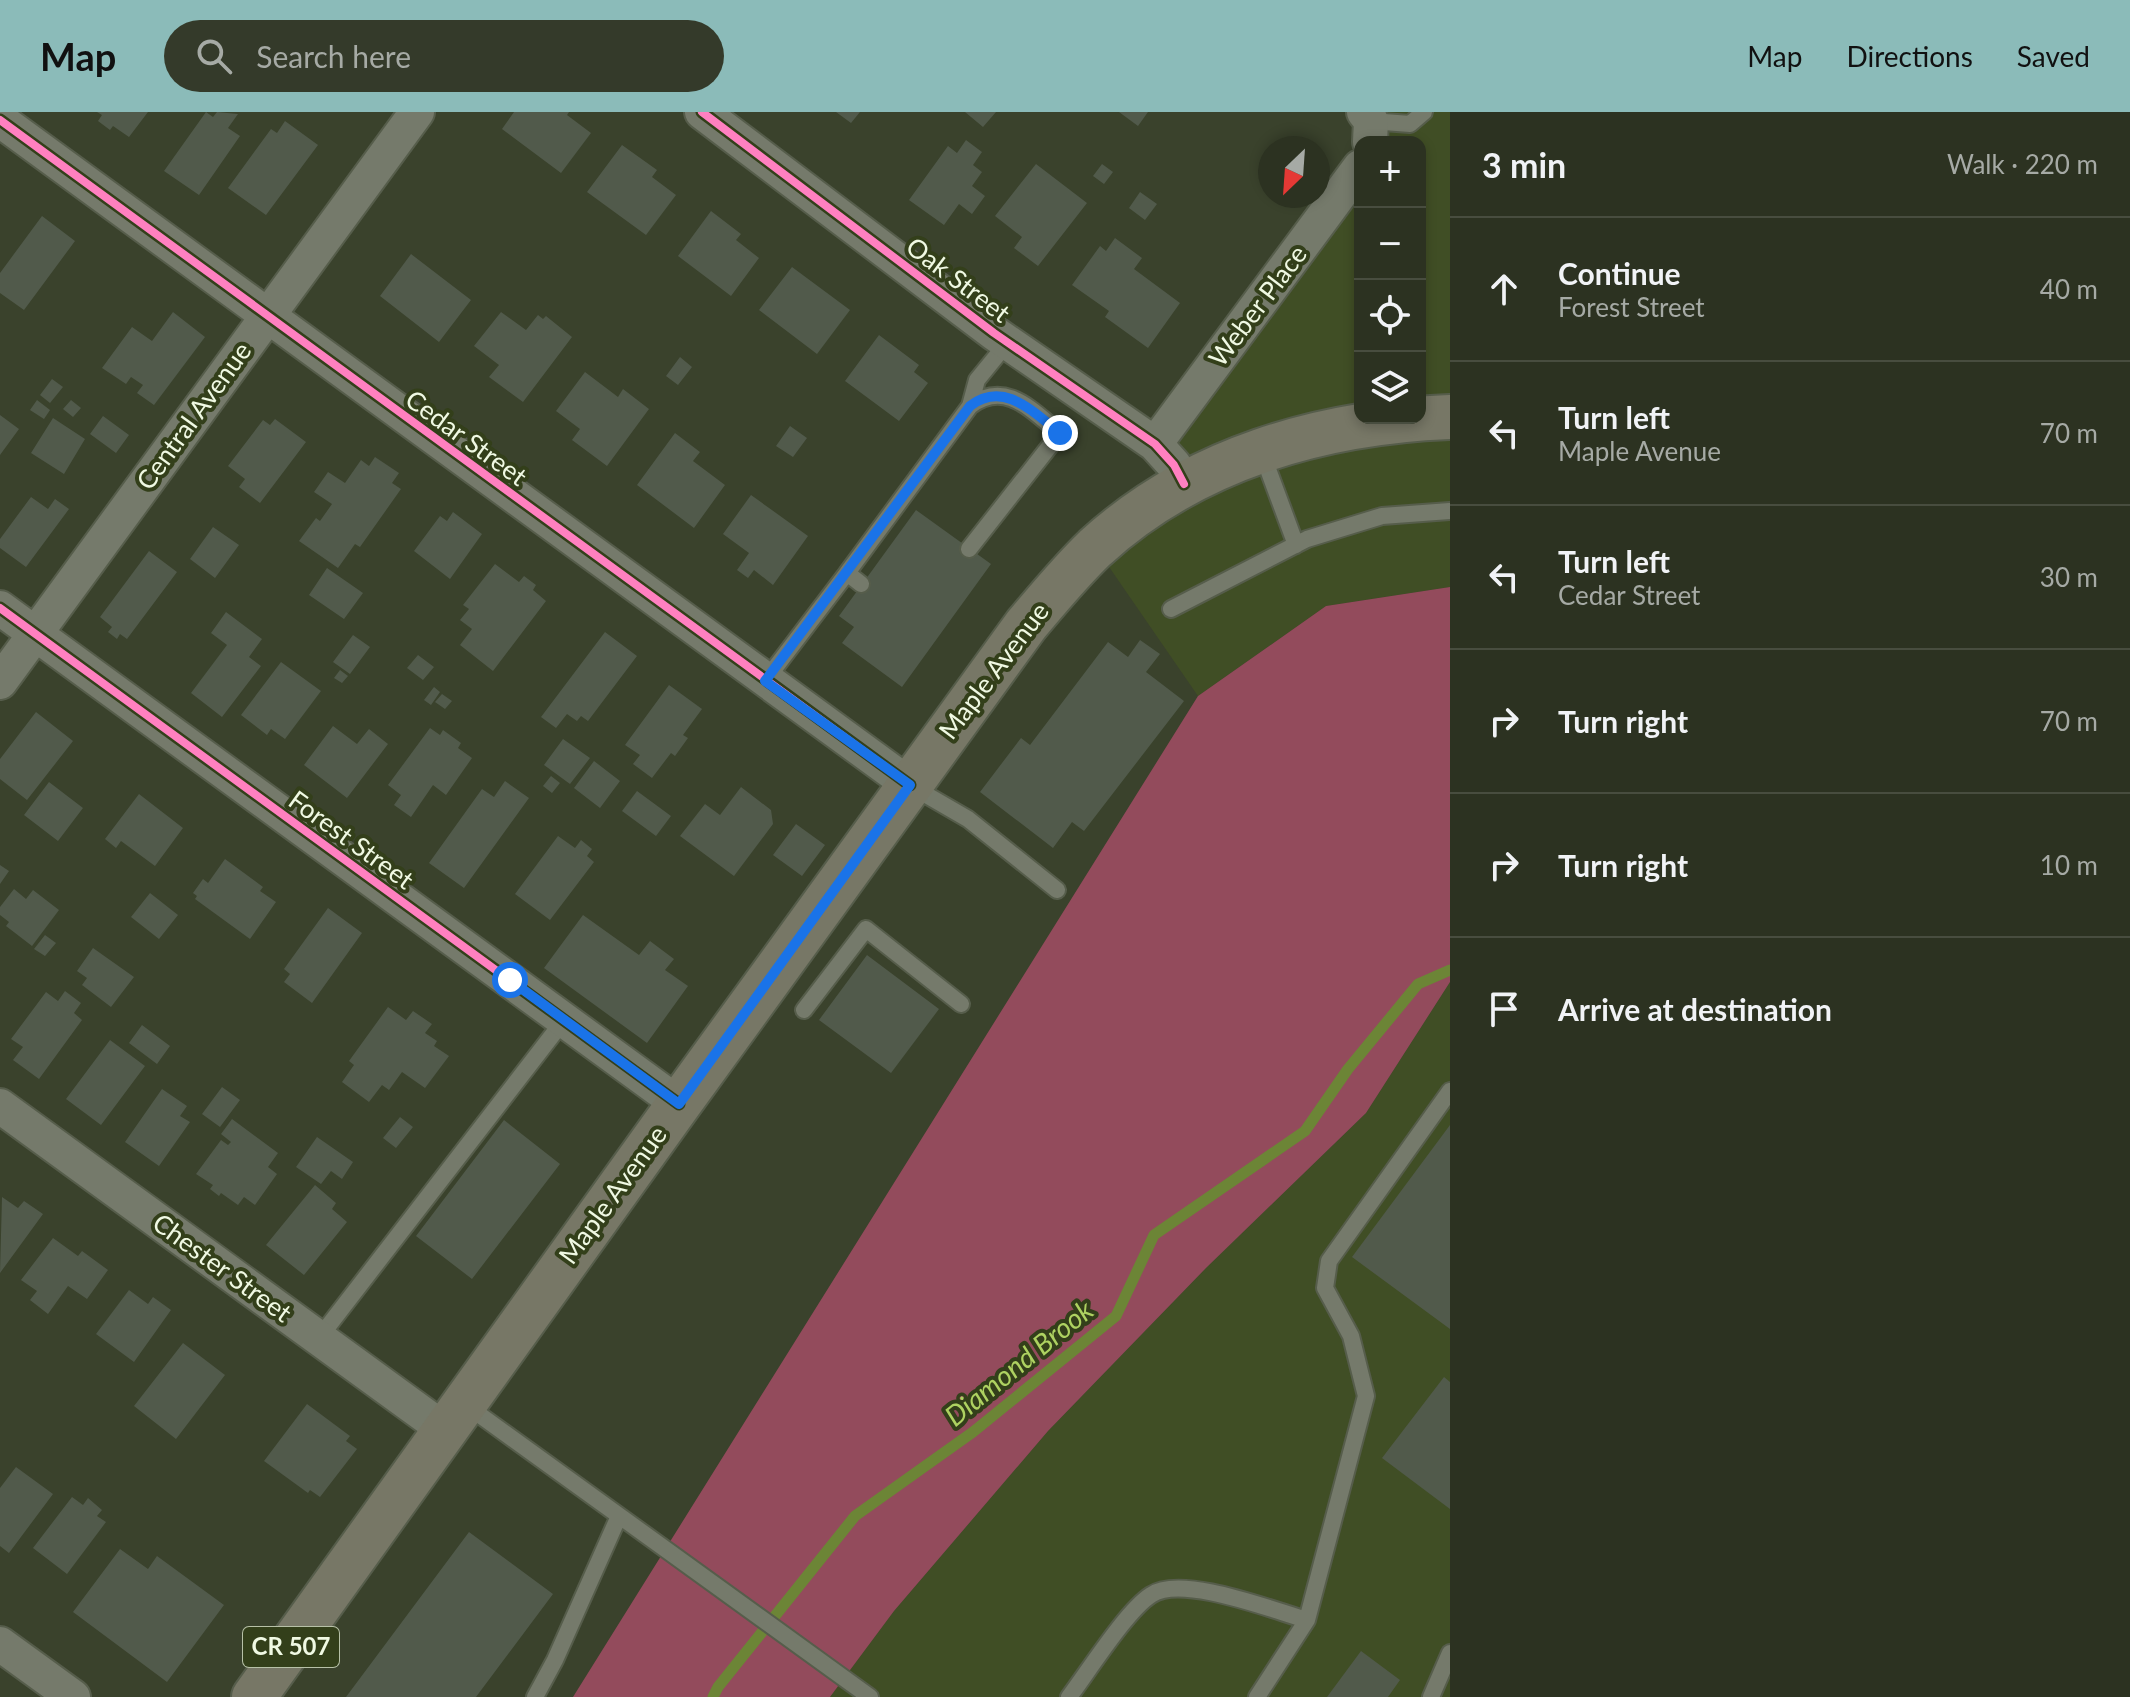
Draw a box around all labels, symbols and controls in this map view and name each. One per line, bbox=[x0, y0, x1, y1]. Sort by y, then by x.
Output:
search box bbox=[164, 20, 724, 92]
text: Map bbox=[40, 33, 116, 79]
icon: search bbox=[192, 34, 236, 78]
text: Search here bbox=[256, 38, 411, 74]
text: Map bbox=[1747, 39, 1802, 73]
text: Directions bbox=[1846, 39, 1973, 73]
text: Saved bbox=[2017, 39, 2090, 73]
north arrow bbox=[1258, 136, 1330, 208]
map controls bbox=[1354, 136, 1426, 424]
button: + bbox=[1354, 136, 1426, 208]
text: 3 min bbox=[1482, 144, 1566, 185]
text: Walk · 220 m bbox=[1947, 148, 2098, 180]
button: − bbox=[1354, 208, 1426, 280]
street label: Oak Street bbox=[900, 230, 1017, 329]
street label: Weber Place bbox=[1201, 238, 1313, 372]
text: Continue bbox=[1558, 255, 1681, 291]
icon: ahead bbox=[1482, 267, 1526, 311]
text: 40 m bbox=[2040, 273, 2098, 305]
button: locate bbox=[1354, 280, 1426, 352]
text: Forest Street bbox=[1558, 291, 1705, 323]
street label: Central Avenue bbox=[129, 335, 257, 495]
button: layers bbox=[1354, 352, 1426, 424]
street label: Cedar Street bbox=[400, 382, 534, 492]
text: Turn left bbox=[1558, 399, 1670, 435]
icon: left bbox=[1482, 411, 1526, 455]
route end bbox=[1042, 415, 1078, 451]
text: 70 m bbox=[2040, 417, 2098, 449]
text: Maple Avenue bbox=[1558, 435, 1721, 467]
text: Turn left bbox=[1558, 543, 1670, 579]
icon: left bbox=[1482, 555, 1526, 599]
text: 30 m bbox=[2040, 561, 2098, 593]
text: Cedar Street bbox=[1558, 579, 1700, 611]
street label: Maple Avenue bbox=[931, 596, 1055, 745]
icon: right bbox=[1482, 699, 1526, 743]
text: Turn right bbox=[1558, 703, 1688, 739]
text: 70 m bbox=[2040, 705, 2098, 737]
street label: Forest Street bbox=[283, 783, 421, 896]
icon: right bbox=[1482, 843, 1526, 887]
text: Turn right bbox=[1558, 847, 1688, 883]
text: 10 m bbox=[2040, 849, 2098, 881]
route start bbox=[492, 962, 528, 998]
icon: arrive bbox=[1482, 987, 1526, 1031]
text: Arrive at destination bbox=[1558, 991, 1832, 1027]
street label: Maple Avenue bbox=[551, 1119, 673, 1270]
street label: Chester Street bbox=[147, 1206, 299, 1329]
water label: Diamond Brook bbox=[937, 1292, 1100, 1432]
road number: CR 507 bbox=[243, 1627, 339, 1667]

